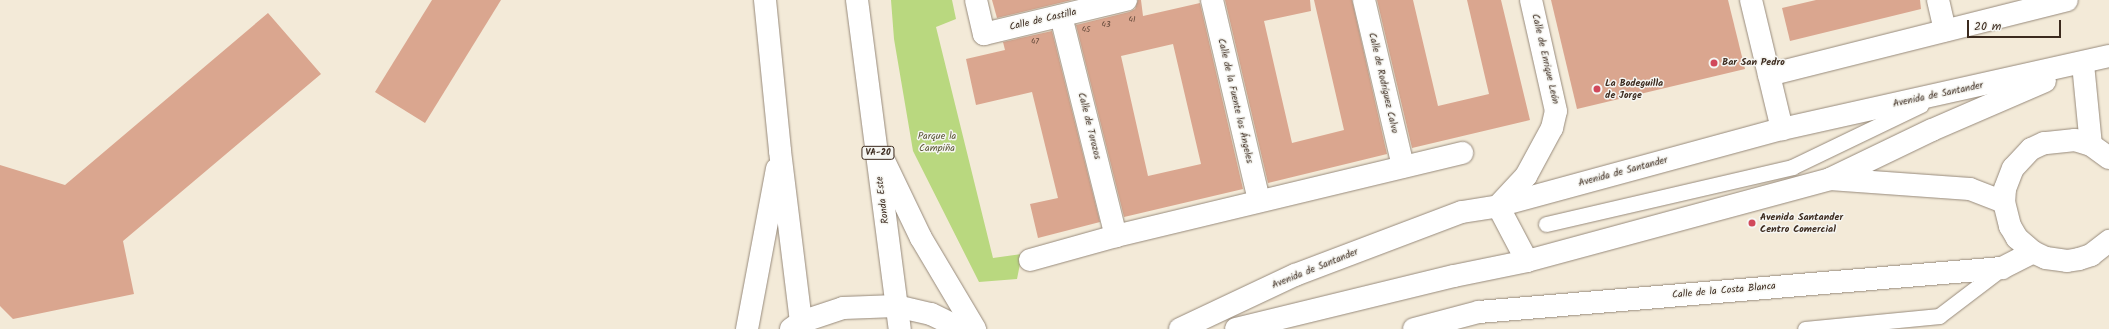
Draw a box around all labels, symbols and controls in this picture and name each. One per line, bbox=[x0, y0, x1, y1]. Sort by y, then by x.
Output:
street label: Calle de Castilla bbox=[1008, 6, 1078, 34]
scale bar bbox=[1969, 12, 2063, 38]
street label: Calle de Enrique León bbox=[1529, 13, 1561, 105]
house number: 41 bbox=[1129, 15, 1135, 25]
text: 20 m bbox=[1974, 17, 2001, 36]
house number: 43 bbox=[1102, 20, 1110, 30]
house number: 45 bbox=[1082, 25, 1090, 35]
street label: Calle de Rodríguez Calvo bbox=[1366, 31, 1400, 135]
house number: 47 bbox=[1031, 37, 1039, 47]
street label: Calle de la Fuente los Ángeles bbox=[1215, 37, 1255, 165]
place label: Bar San Pedro bbox=[1722, 57, 1785, 69]
marker: Bar San Pedro bbox=[1709, 58, 1719, 68]
place label: La Bodeguilla de Jorge bbox=[1605, 77, 1663, 100]
street label: Avenida de Santander bbox=[1892, 80, 1984, 110]
marker: La Bodeguilla de Jorge bbox=[1592, 84, 1602, 94]
street label: Calle de Torozos bbox=[1075, 91, 1103, 161]
park label: Parque la Campiña bbox=[918, 130, 956, 154]
road number: VA-20 bbox=[861, 146, 895, 160]
street label: Avenida de Santander bbox=[1577, 154, 1669, 190]
street label: Ronda Este bbox=[874, 176, 892, 224]
place label: Avenida Santander Centro Comercial bbox=[1760, 211, 1843, 234]
marker: Avenida Santander Centro Comercial bbox=[1747, 218, 1757, 228]
street label: Avenida de Santander bbox=[1270, 246, 1360, 292]
street label: Calle de la Costa Blanca bbox=[1672, 280, 1776, 302]

